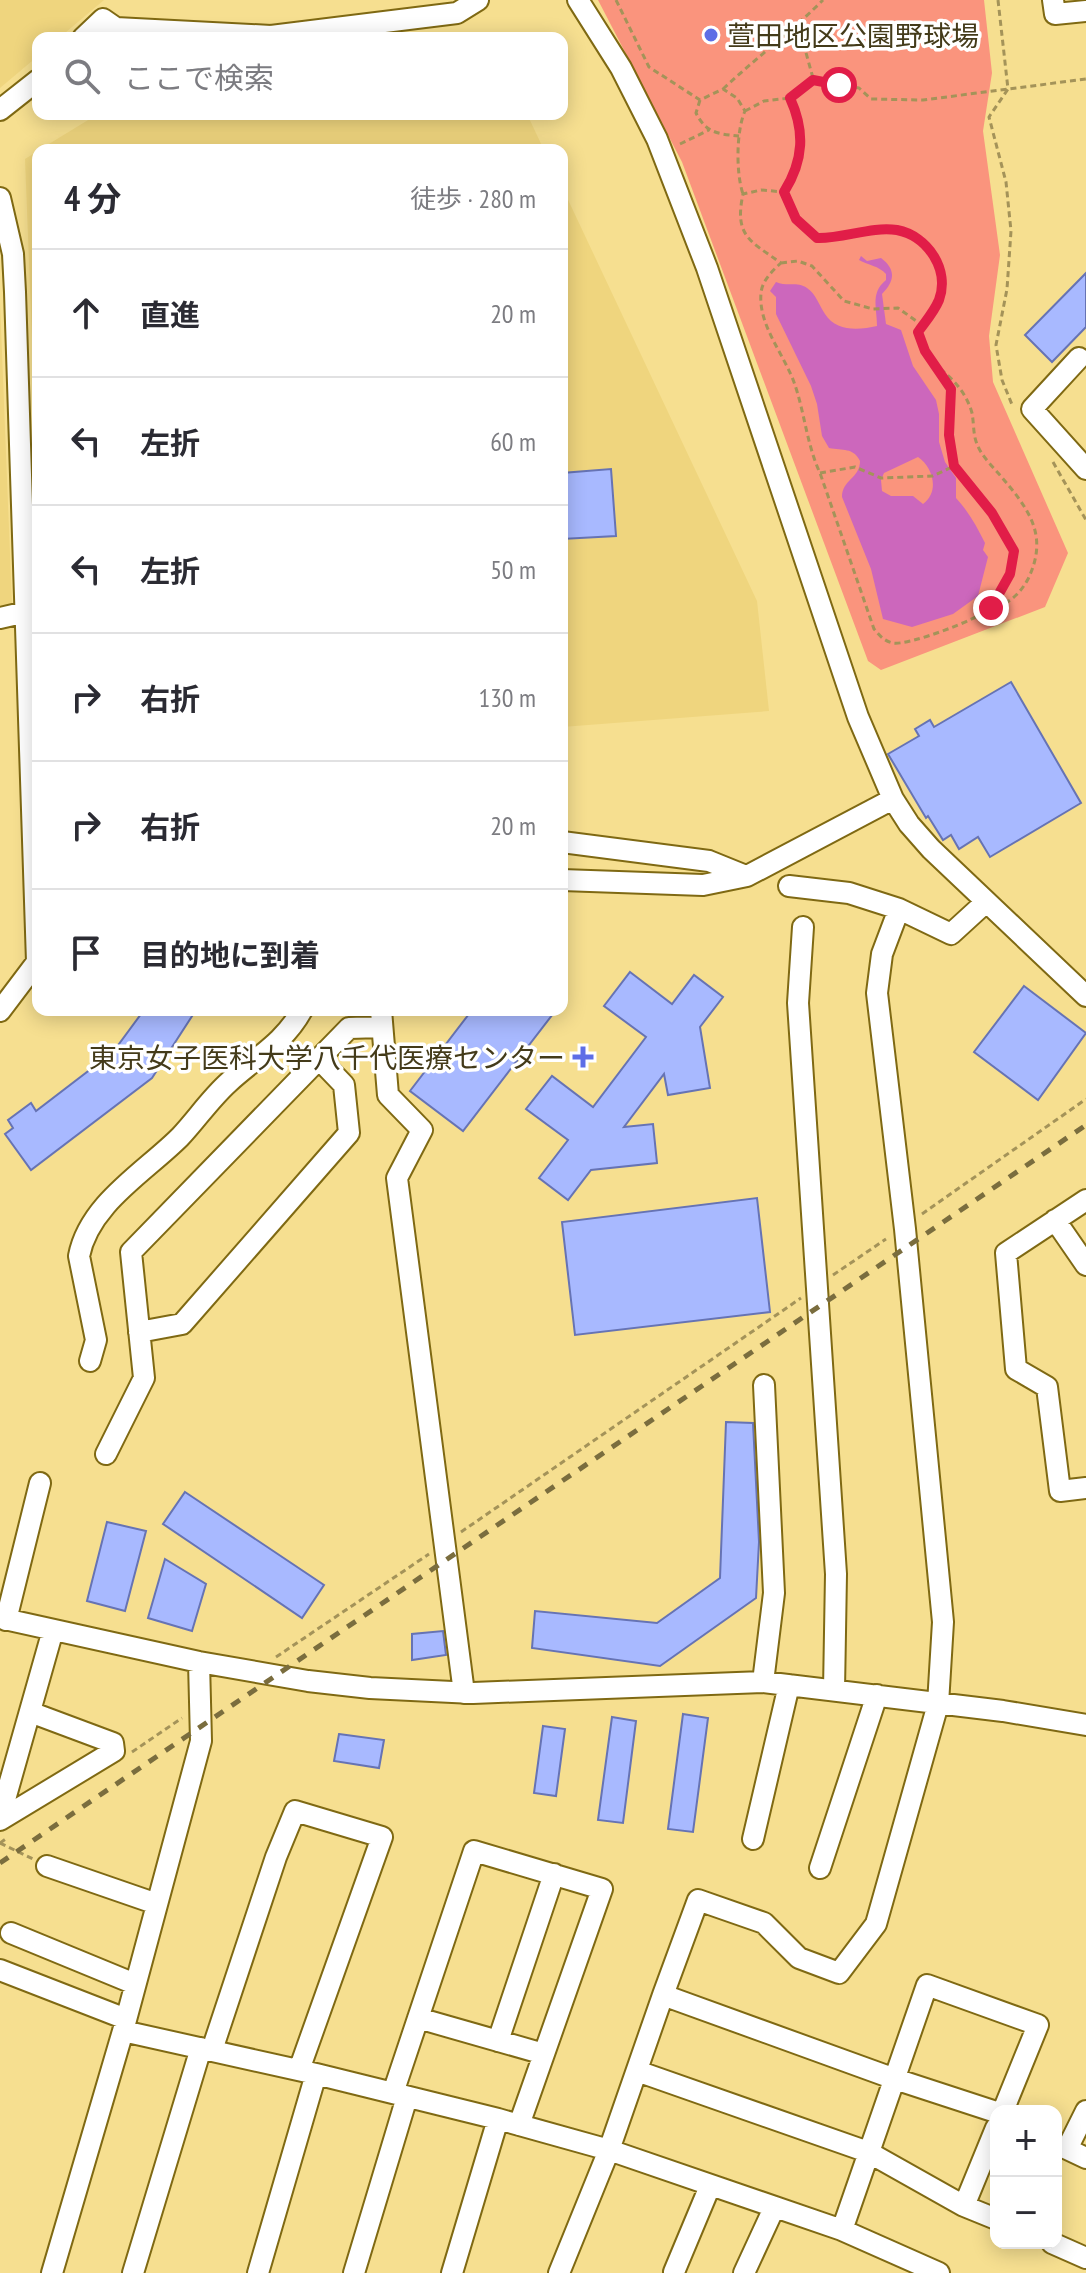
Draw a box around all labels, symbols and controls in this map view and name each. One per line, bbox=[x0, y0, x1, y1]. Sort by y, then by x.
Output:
place label: 萱田地区公園野球場 bbox=[727, 17, 979, 54]
marker: 萱田地区公園野球場 bbox=[702, 26, 720, 44]
search box bbox=[32, 32, 568, 120]
icon: search bbox=[60, 54, 104, 98]
text: ここで検索 bbox=[124, 58, 274, 97]
route start bbox=[821, 67, 857, 103]
text: 4 分 bbox=[64, 176, 121, 220]
text: 徒歩 · 280 m bbox=[410, 182, 536, 215]
icon: ahead bbox=[64, 291, 108, 335]
text: 直進 bbox=[140, 295, 200, 334]
text: 20 m bbox=[490, 297, 536, 330]
icon: left bbox=[64, 419, 108, 463]
text: 左折 bbox=[140, 423, 200, 462]
text: 60 m bbox=[490, 425, 536, 458]
icon: left bbox=[64, 547, 108, 591]
text: 左折 bbox=[140, 551, 200, 590]
text: 50 m bbox=[490, 553, 536, 586]
route end bbox=[973, 590, 1009, 626]
icon: right bbox=[64, 675, 108, 719]
text: 右折 bbox=[140, 679, 200, 718]
text: 130 m bbox=[478, 681, 536, 714]
icon: right bbox=[64, 803, 108, 847]
text: 右折 bbox=[140, 807, 200, 846]
text: 20 m bbox=[490, 809, 536, 842]
icon: arrive bbox=[64, 931, 108, 975]
text: 目的地に到着 bbox=[140, 935, 320, 974]
place label: 東京女子医科大学八千代医療センター bbox=[89, 1039, 565, 1076]
marker: 東京女子医科大学八千代医療センター bbox=[572, 1046, 594, 1068]
map controls bbox=[990, 2105, 1062, 2249]
button: + bbox=[990, 2105, 1062, 2177]
button: − bbox=[990, 2177, 1062, 2249]

